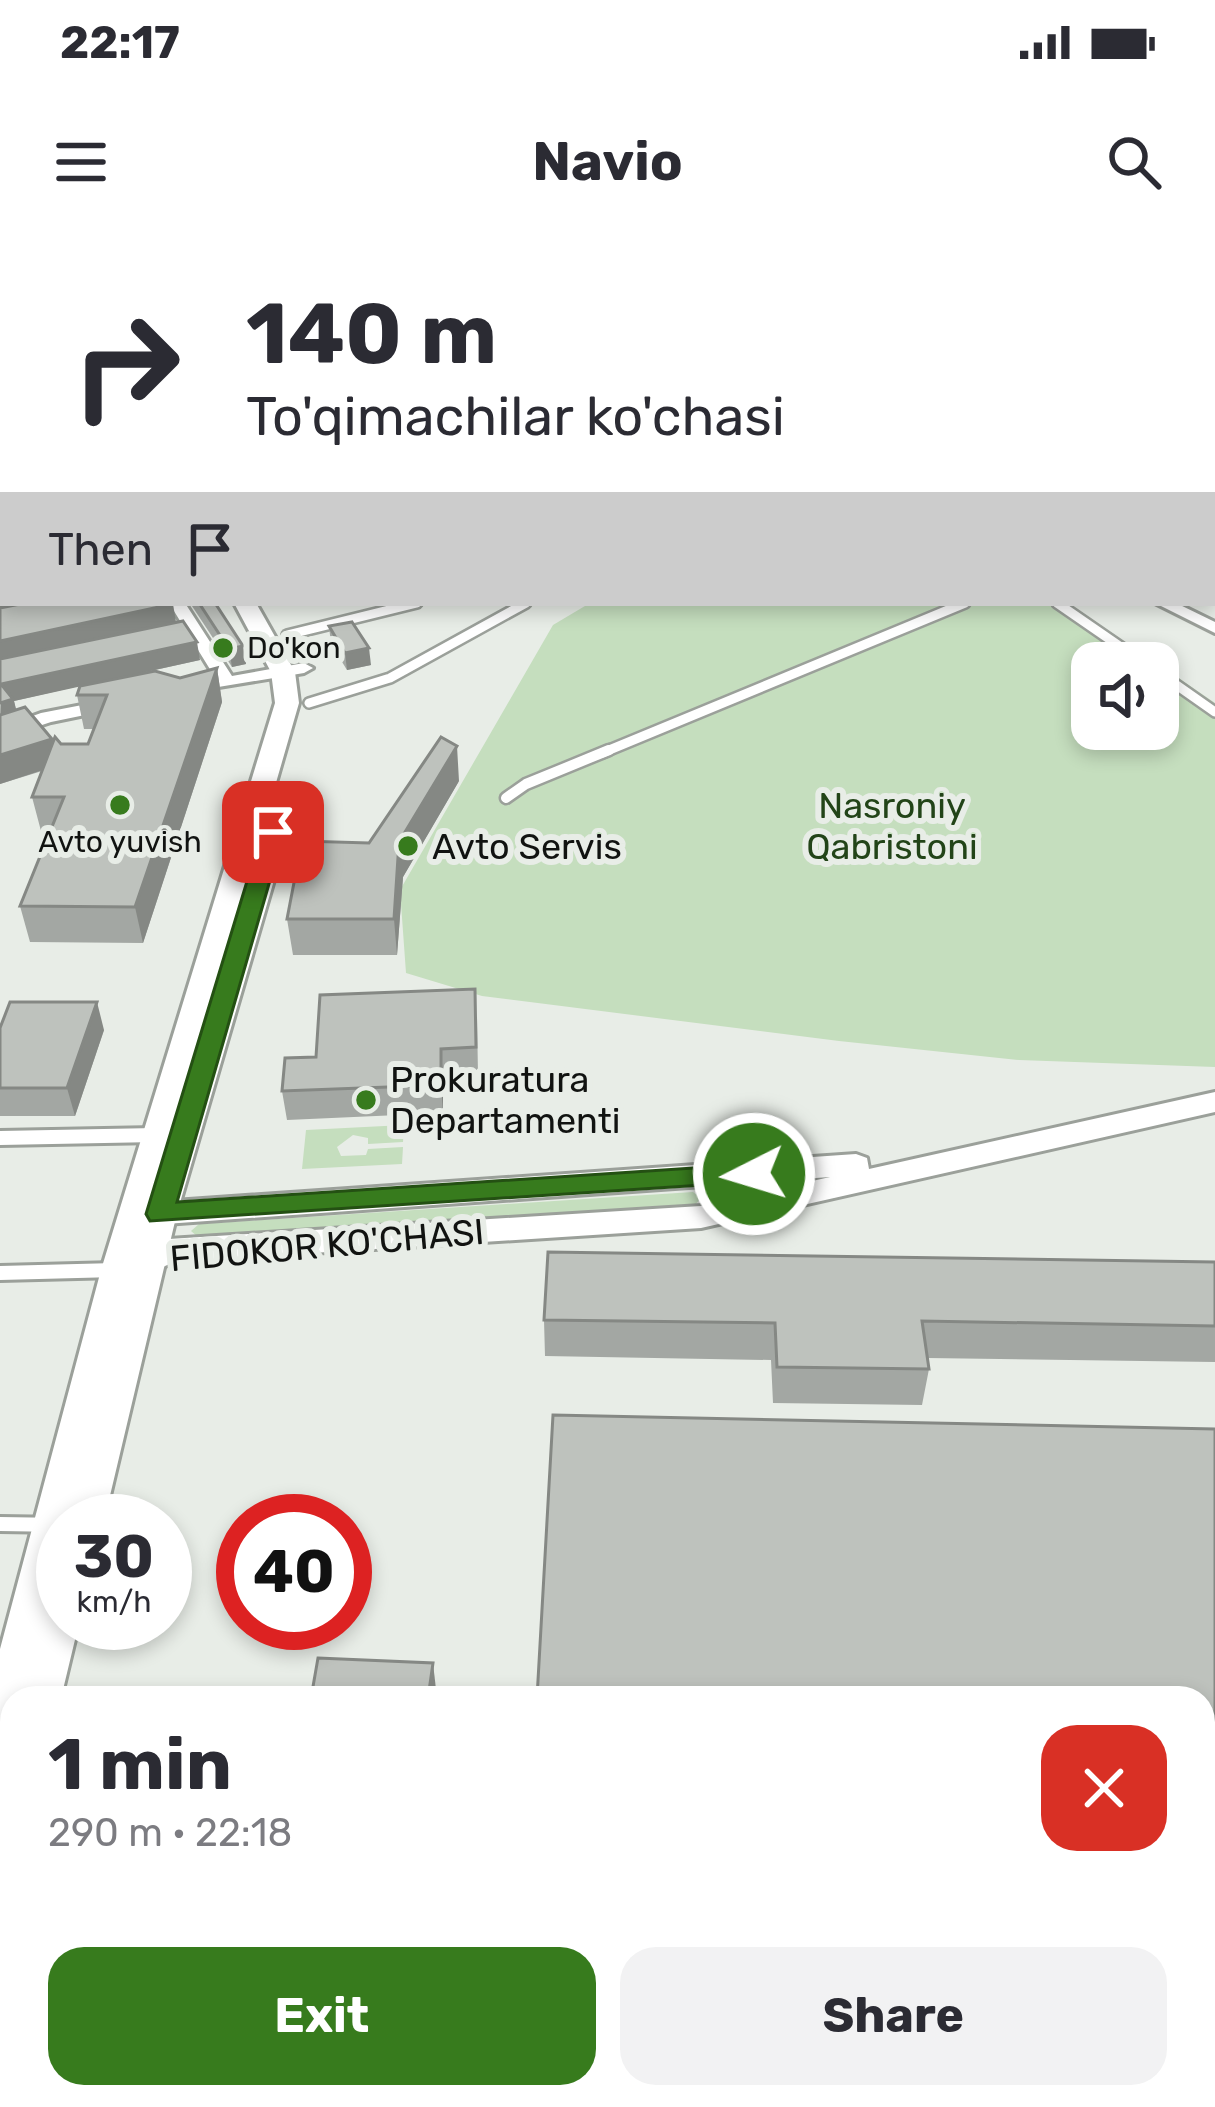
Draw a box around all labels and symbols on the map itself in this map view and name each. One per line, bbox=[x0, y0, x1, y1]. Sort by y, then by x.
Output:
place label: Do'kon bbox=[247, 630, 341, 666]
marker: Do'kon bbox=[210, 635, 236, 661]
pin bbox=[222, 781, 324, 883]
park label: Nasroniy Qabristoni bbox=[806, 784, 978, 868]
marker: Avto yuvish bbox=[107, 792, 133, 818]
place label: Avto yuvish bbox=[38, 824, 202, 860]
place label: Avto Servis bbox=[432, 825, 622, 868]
marker: Avto Servis bbox=[395, 833, 421, 859]
place label: Prokuratura Departamenti bbox=[390, 1058, 620, 1142]
marker: Prokuratura Departamenti bbox=[353, 1087, 379, 1113]
position arrow bbox=[691, 1111, 817, 1237]
street label: FIDOKOR KO'CHASI bbox=[168, 1210, 486, 1280]
speed limit sign: 40 bbox=[216, 1494, 372, 1650]

